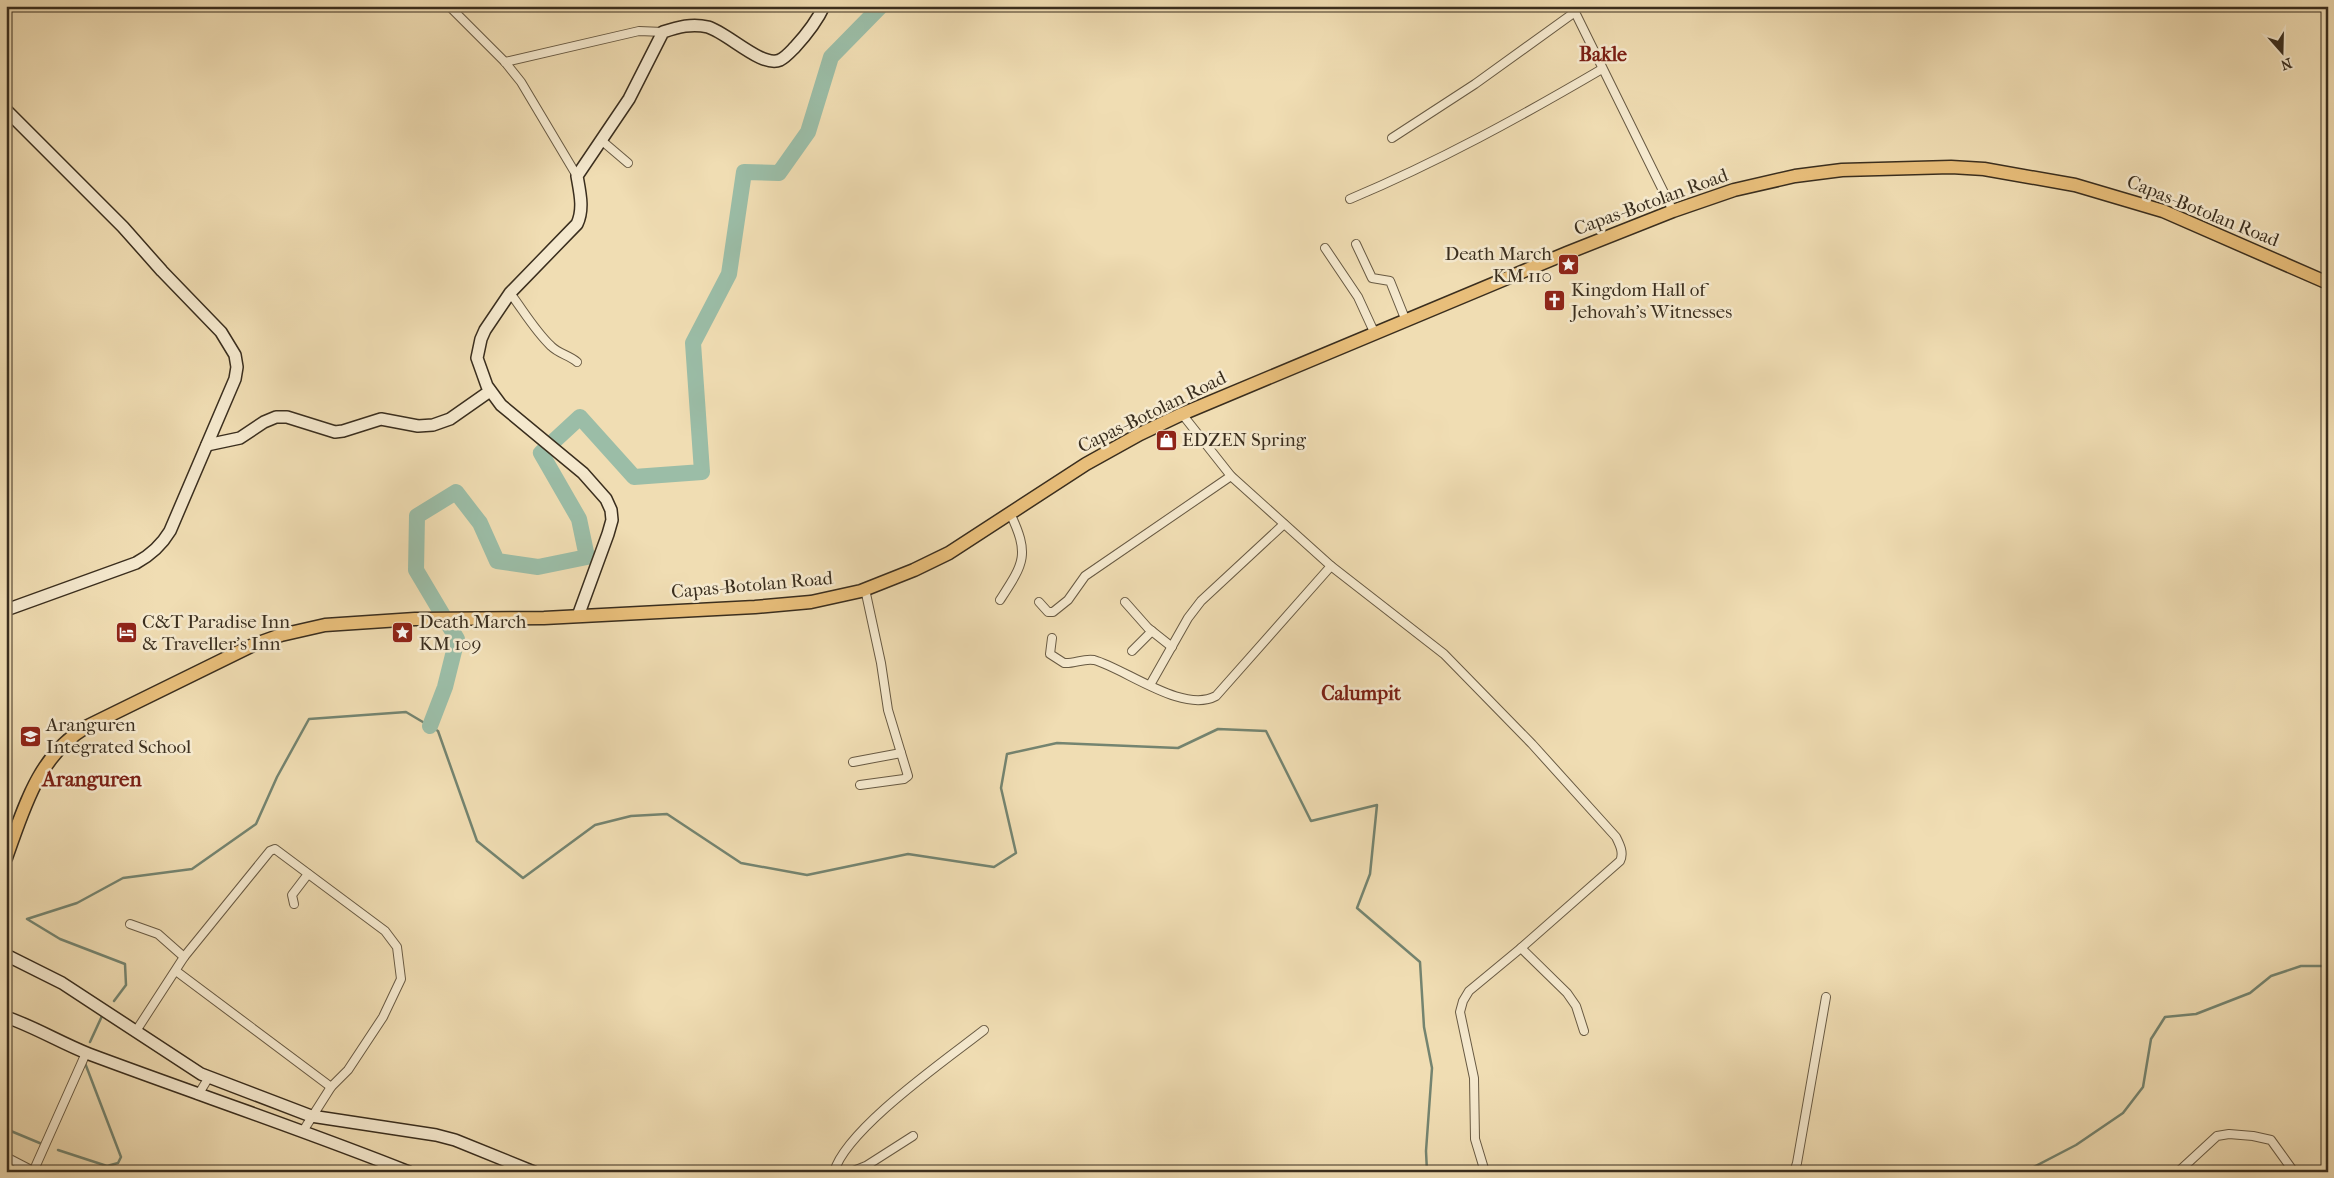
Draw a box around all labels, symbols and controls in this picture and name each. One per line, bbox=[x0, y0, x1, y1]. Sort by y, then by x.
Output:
north arrow bbox=[2256, 28, 2306, 78]
district label: Bakle bbox=[1579, 43, 1627, 66]
text: N bbox=[2278, 54, 2294, 74]
street label: Capas-Botolan Road bbox=[1571, 164, 1732, 240]
street label: Capas-Botolan Road bbox=[2124, 170, 2283, 252]
place label: Death March KM 110 bbox=[1445, 243, 1552, 287]
place icon: Death March KM 110 bbox=[1556, 253, 1580, 277]
place label: Kingdom Hall of Jehovah's Witnesses bbox=[1569, 279, 1732, 323]
church icon: Kingdom Hall of Jehovah's Witnesses bbox=[1543, 289, 1567, 313]
street label: Capas-Botolan Road bbox=[1074, 366, 1230, 457]
shop icon: EDZEN Spring bbox=[1154, 428, 1178, 452]
place label: EDZEN Spring bbox=[1182, 429, 1307, 451]
street label: Capas-Botolan Road bbox=[670, 567, 834, 603]
place label: C&T Paradise Inn & Traveller's Inn bbox=[142, 611, 290, 655]
place label: Death March KM 109 bbox=[419, 611, 527, 655]
hotel icon: C&T Paradise Inn & Traveller's Inn bbox=[114, 621, 138, 645]
place icon: Death March KM 109 bbox=[391, 621, 415, 645]
district label: Calumpit bbox=[1321, 682, 1402, 705]
place label: Aranguren Integrated School bbox=[45, 714, 191, 758]
school or university icon: Aranguren Integrated School bbox=[18, 724, 42, 748]
district label: Aranguren bbox=[40, 767, 142, 791]

